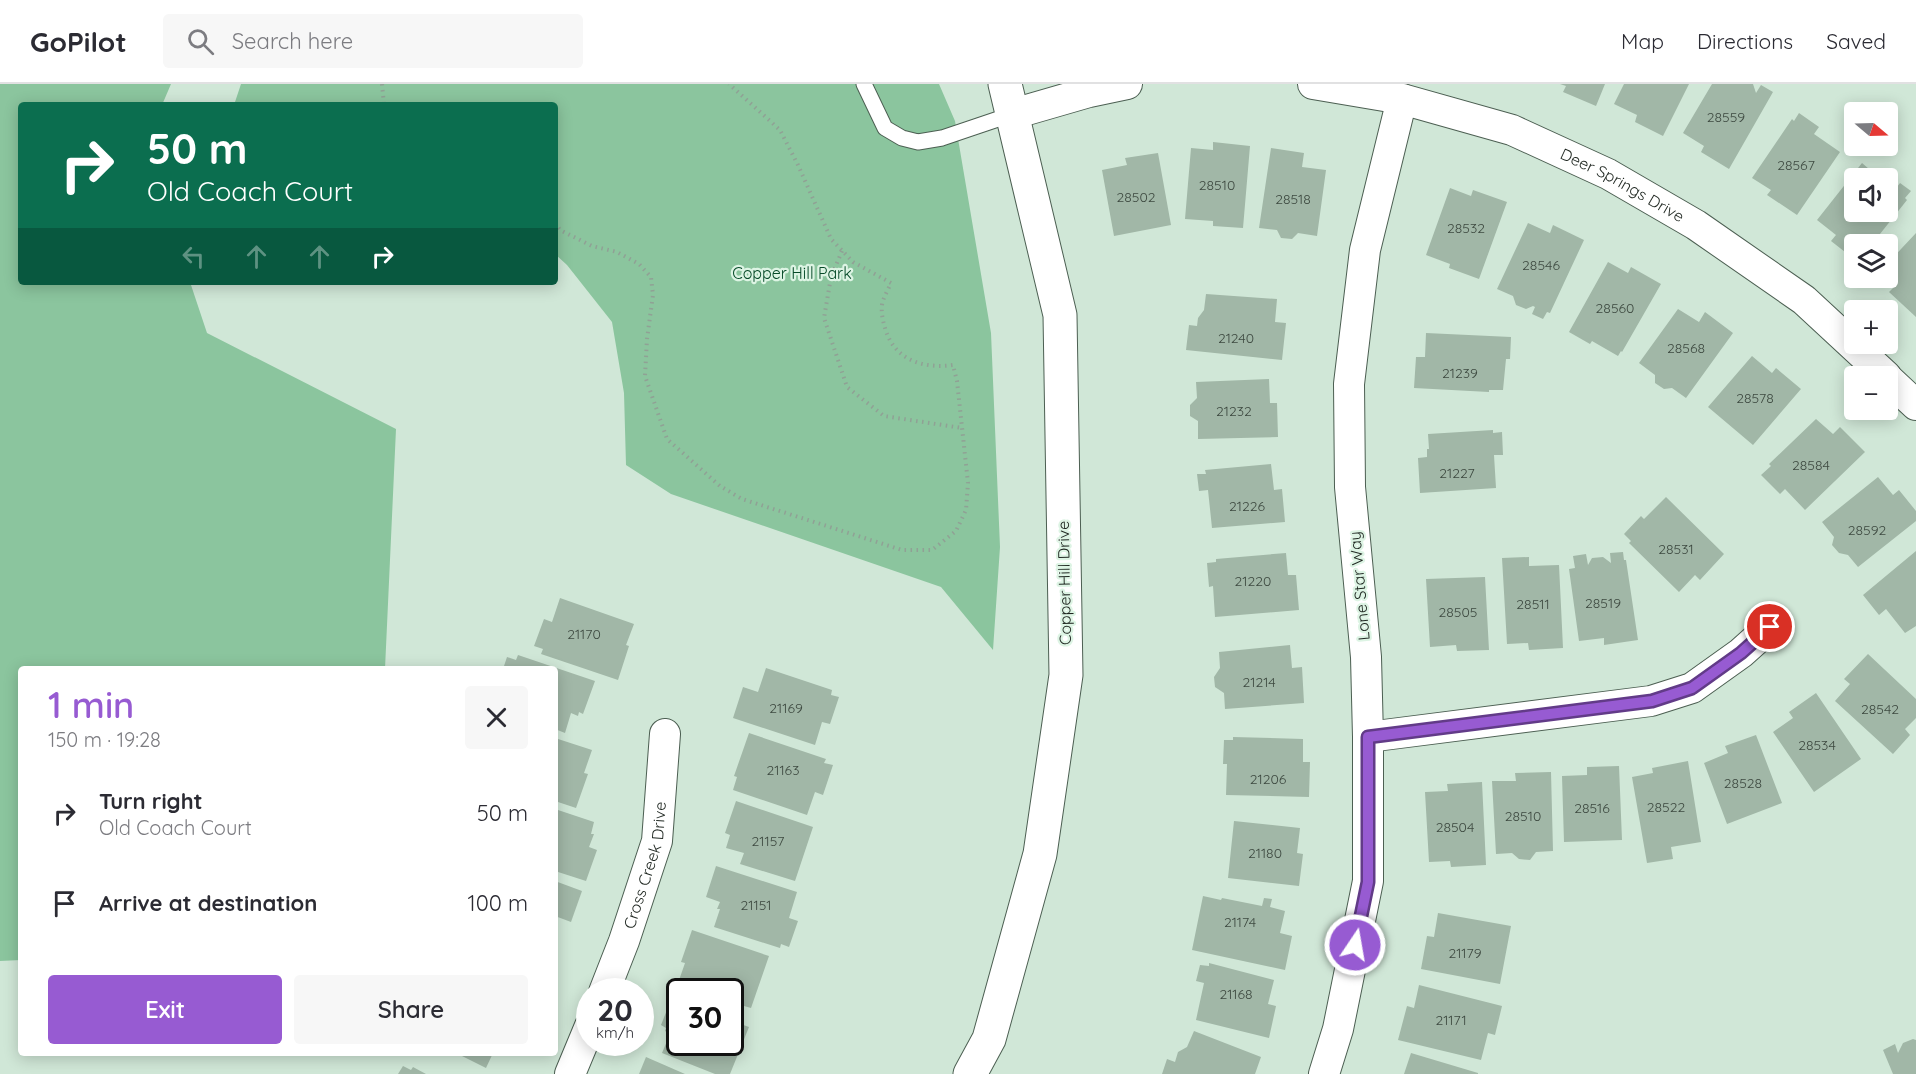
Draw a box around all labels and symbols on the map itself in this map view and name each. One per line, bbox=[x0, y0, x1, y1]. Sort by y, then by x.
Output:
north arrow bbox=[1844, 102, 1898, 156]
house number: 28559 bbox=[1707, 108, 1745, 126]
street label: Deer Springs Drive bbox=[1557, 144, 1688, 226]
house number: 28567 bbox=[1777, 156, 1815, 174]
house number: 28510 bbox=[1199, 176, 1235, 194]
house number: 28502 bbox=[1116, 188, 1156, 206]
house number: 28518 bbox=[1275, 190, 1311, 208]
house number: 28532 bbox=[1447, 219, 1485, 237]
house number: 28546 bbox=[1522, 256, 1560, 274]
park label: Copper Hill Park bbox=[732, 263, 852, 283]
house number: 28560 bbox=[1596, 299, 1634, 317]
house number: 21240 bbox=[1218, 329, 1254, 347]
house number: 28568 bbox=[1667, 339, 1705, 357]
house number: 21239 bbox=[1442, 364, 1478, 382]
house number: 28578 bbox=[1736, 389, 1774, 407]
house number: 21232 bbox=[1216, 402, 1252, 420]
house number: 28584 bbox=[1792, 456, 1830, 474]
house number: 21227 bbox=[1439, 464, 1475, 482]
house number: 21226 bbox=[1229, 497, 1265, 515]
street label: Copper Hill Drive bbox=[1053, 521, 1075, 645]
house number: 28592 bbox=[1848, 521, 1887, 539]
street label: Lone Star Way bbox=[1344, 531, 1374, 641]
house number: 28531 bbox=[1658, 540, 1694, 558]
house number: 21220 bbox=[1235, 572, 1271, 590]
house number: 28519 bbox=[1585, 594, 1621, 612]
house number: 28511 bbox=[1516, 595, 1550, 613]
pin bbox=[1744, 601, 1795, 652]
house number: 28505 bbox=[1439, 603, 1477, 621]
house number: 21170 bbox=[567, 625, 601, 643]
house number: 21214 bbox=[1242, 673, 1276, 691]
house number: 21169 bbox=[769, 699, 803, 717]
house number: 28542 bbox=[1861, 700, 1899, 718]
house number: 28534 bbox=[1798, 736, 1836, 754]
house number: 21163 bbox=[767, 761, 799, 779]
house number: 21206 bbox=[1250, 770, 1287, 788]
house number: 28528 bbox=[1724, 774, 1762, 792]
house number: 28522 bbox=[1647, 798, 1685, 816]
house number: 28516 bbox=[1574, 799, 1610, 817]
street label: Cross Creek Drive bbox=[619, 801, 670, 931]
house number: 28510 bbox=[1505, 807, 1541, 825]
house number: 28504 bbox=[1436, 818, 1474, 836]
house number: 21157 bbox=[752, 832, 784, 850]
house number: 21180 bbox=[1248, 844, 1282, 862]
house number: 21151 bbox=[741, 896, 771, 914]
house number: 21174 bbox=[1224, 913, 1256, 931]
position arrow bbox=[1323, 913, 1387, 977]
house number: 21179 bbox=[1448, 944, 1482, 962]
speed limit sign: 30 bbox=[666, 978, 744, 1056]
house number: 21168 bbox=[1219, 985, 1253, 1003]
house number: 21171 bbox=[1435, 1011, 1467, 1029]

